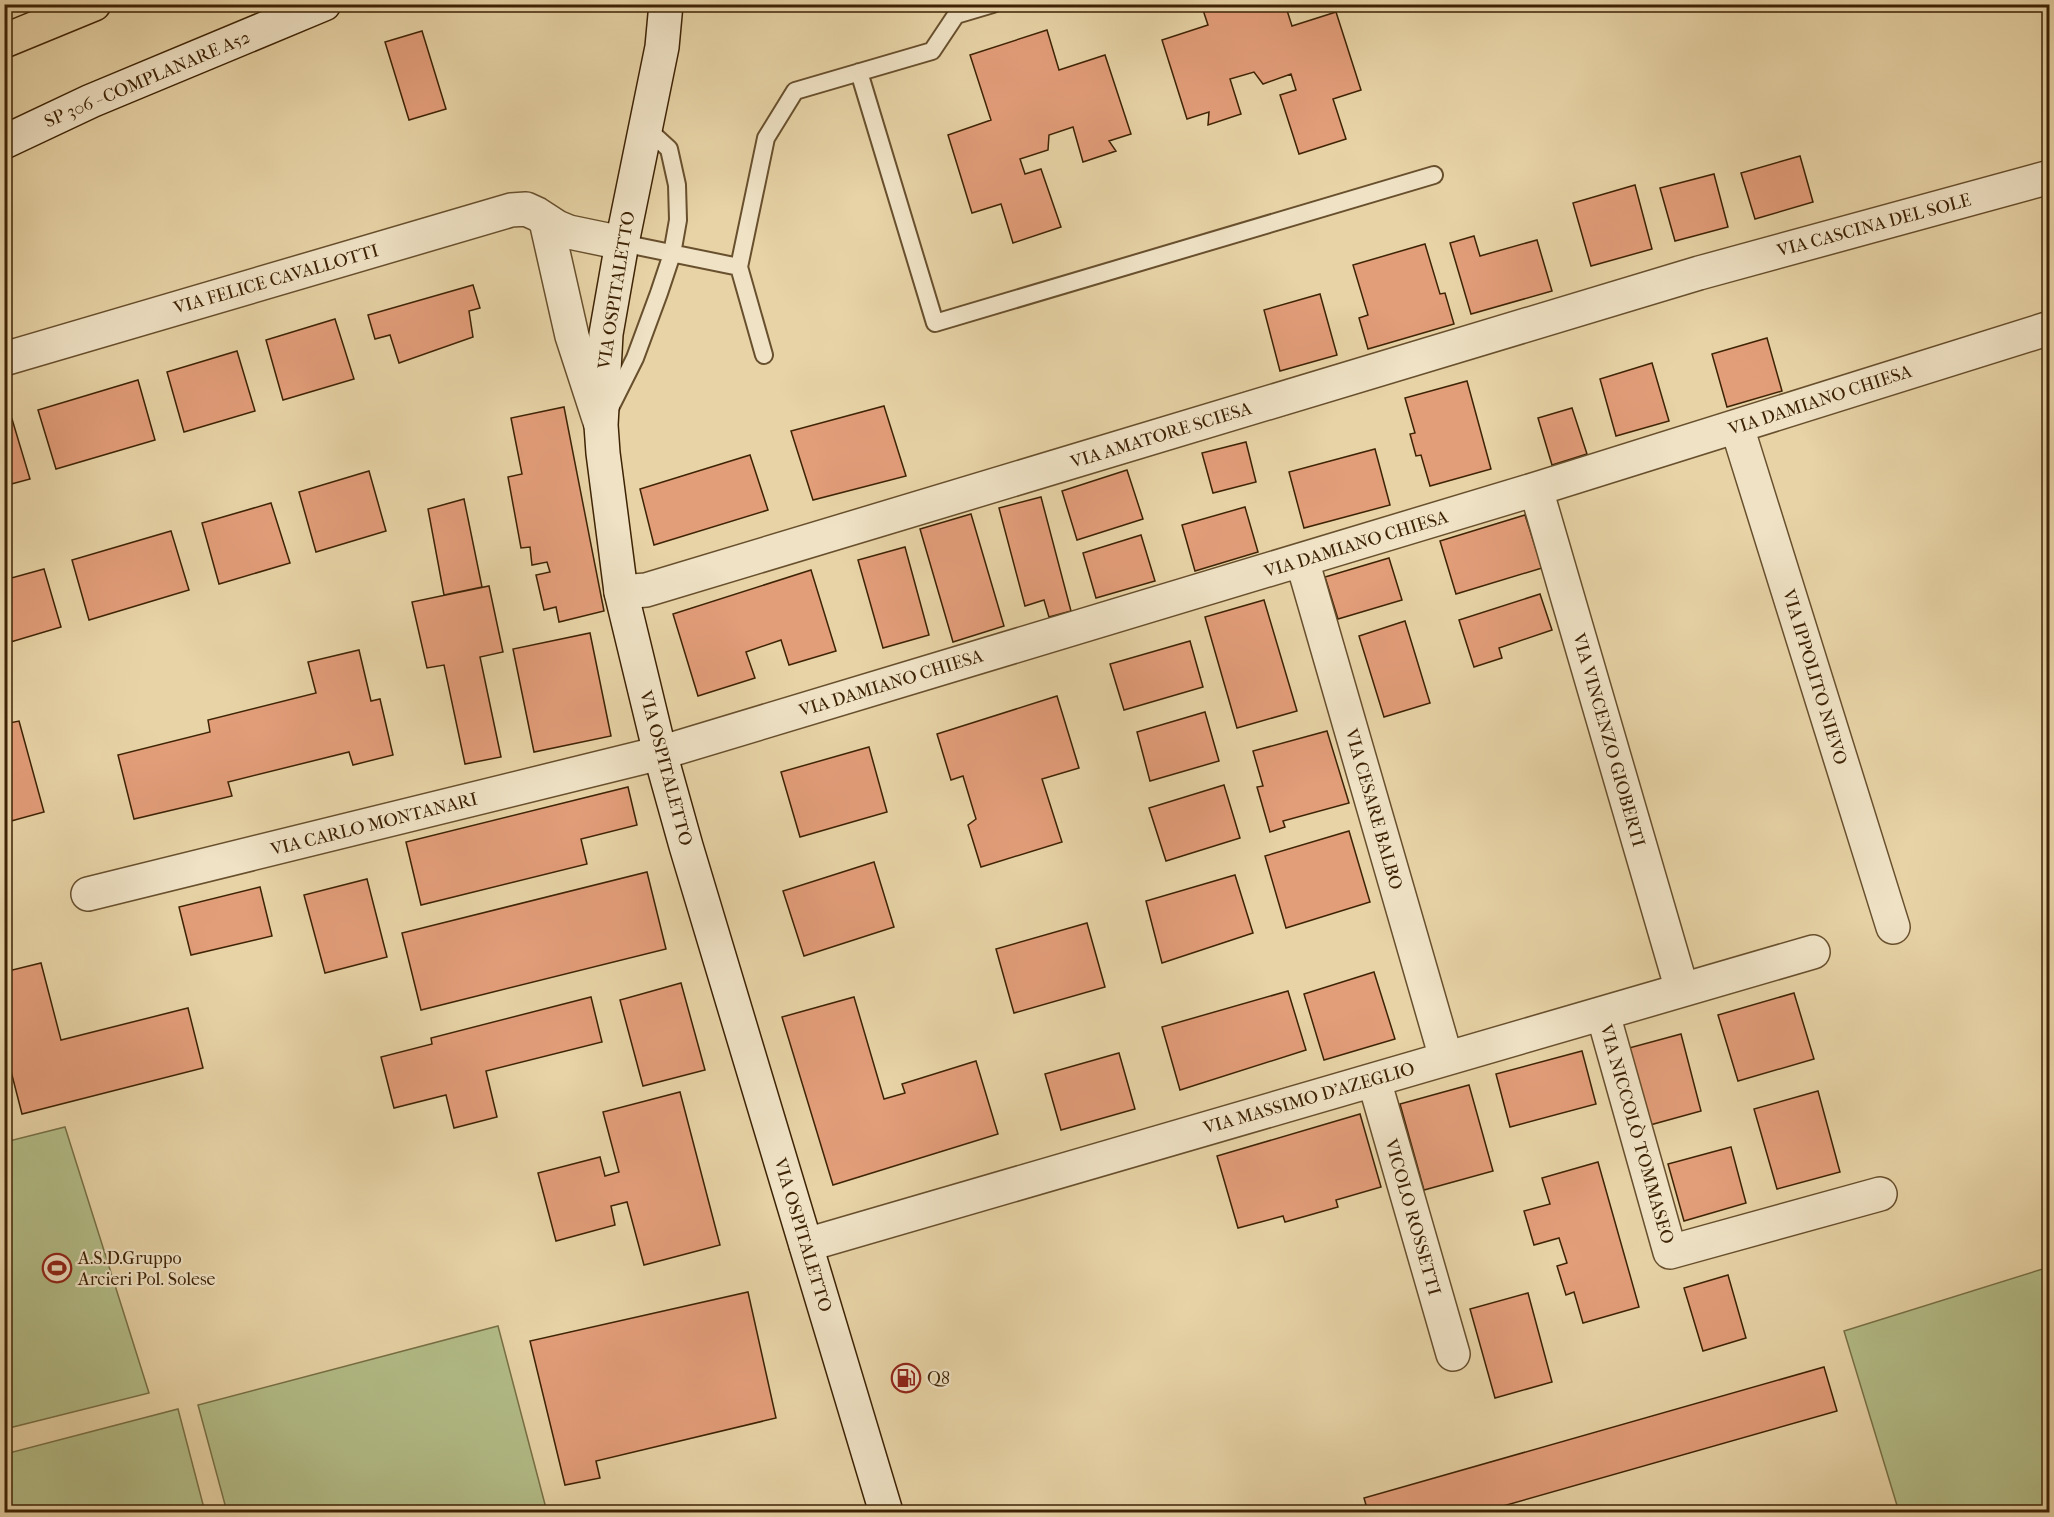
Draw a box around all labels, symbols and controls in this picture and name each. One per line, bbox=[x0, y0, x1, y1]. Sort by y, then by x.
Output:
street label: SP 306 - COMPLANARE A52 bbox=[41, 27, 253, 132]
street label: VIA CASCINA DEL SOLE bbox=[1774, 189, 1973, 262]
street label: VIA OSPITALETTO bbox=[593, 210, 639, 372]
street label: VIA FELICE CAVALLOTTI bbox=[170, 240, 381, 319]
street label: VIA DAMIANO CHIESA bbox=[1725, 361, 1915, 440]
street label: VIA AMATORE SCIESA bbox=[1067, 398, 1255, 473]
street label: VIA DAMIANO CHIESA bbox=[1261, 506, 1451, 583]
street label: VIA IPPOLITO NIEVO bbox=[1778, 586, 1851, 767]
street label: VIA VINCENZO GIOBERTI bbox=[1568, 630, 1649, 849]
street label: VIA DAMIANO CHIESA bbox=[796, 645, 986, 722]
street label: VIA OSPITALETTO bbox=[634, 687, 696, 848]
street label: VIA CESARE BALBO bbox=[1340, 725, 1407, 892]
street label: VIA CARLO MONTANARI bbox=[268, 789, 480, 861]
street label: VIA NICCOLÒ TOMMASEO bbox=[1595, 1020, 1680, 1246]
street label: VIA MASSIMO D'AZEGLIO bbox=[1200, 1058, 1417, 1139]
street label: VICOLO ROSSETTI bbox=[1380, 1136, 1445, 1298]
street label: VIA OSPITALETTO bbox=[769, 1155, 836, 1315]
place label: A.S.D.Gruppo Arcieri Pol. Solese bbox=[77, 1248, 216, 1290]
sports icon: A.S.D.Gruppo Arcieri Pol. Solese bbox=[41, 1252, 73, 1284]
fuel station icon: Q8 bbox=[890, 1362, 922, 1394]
place label: Q8 bbox=[927, 1368, 950, 1389]

